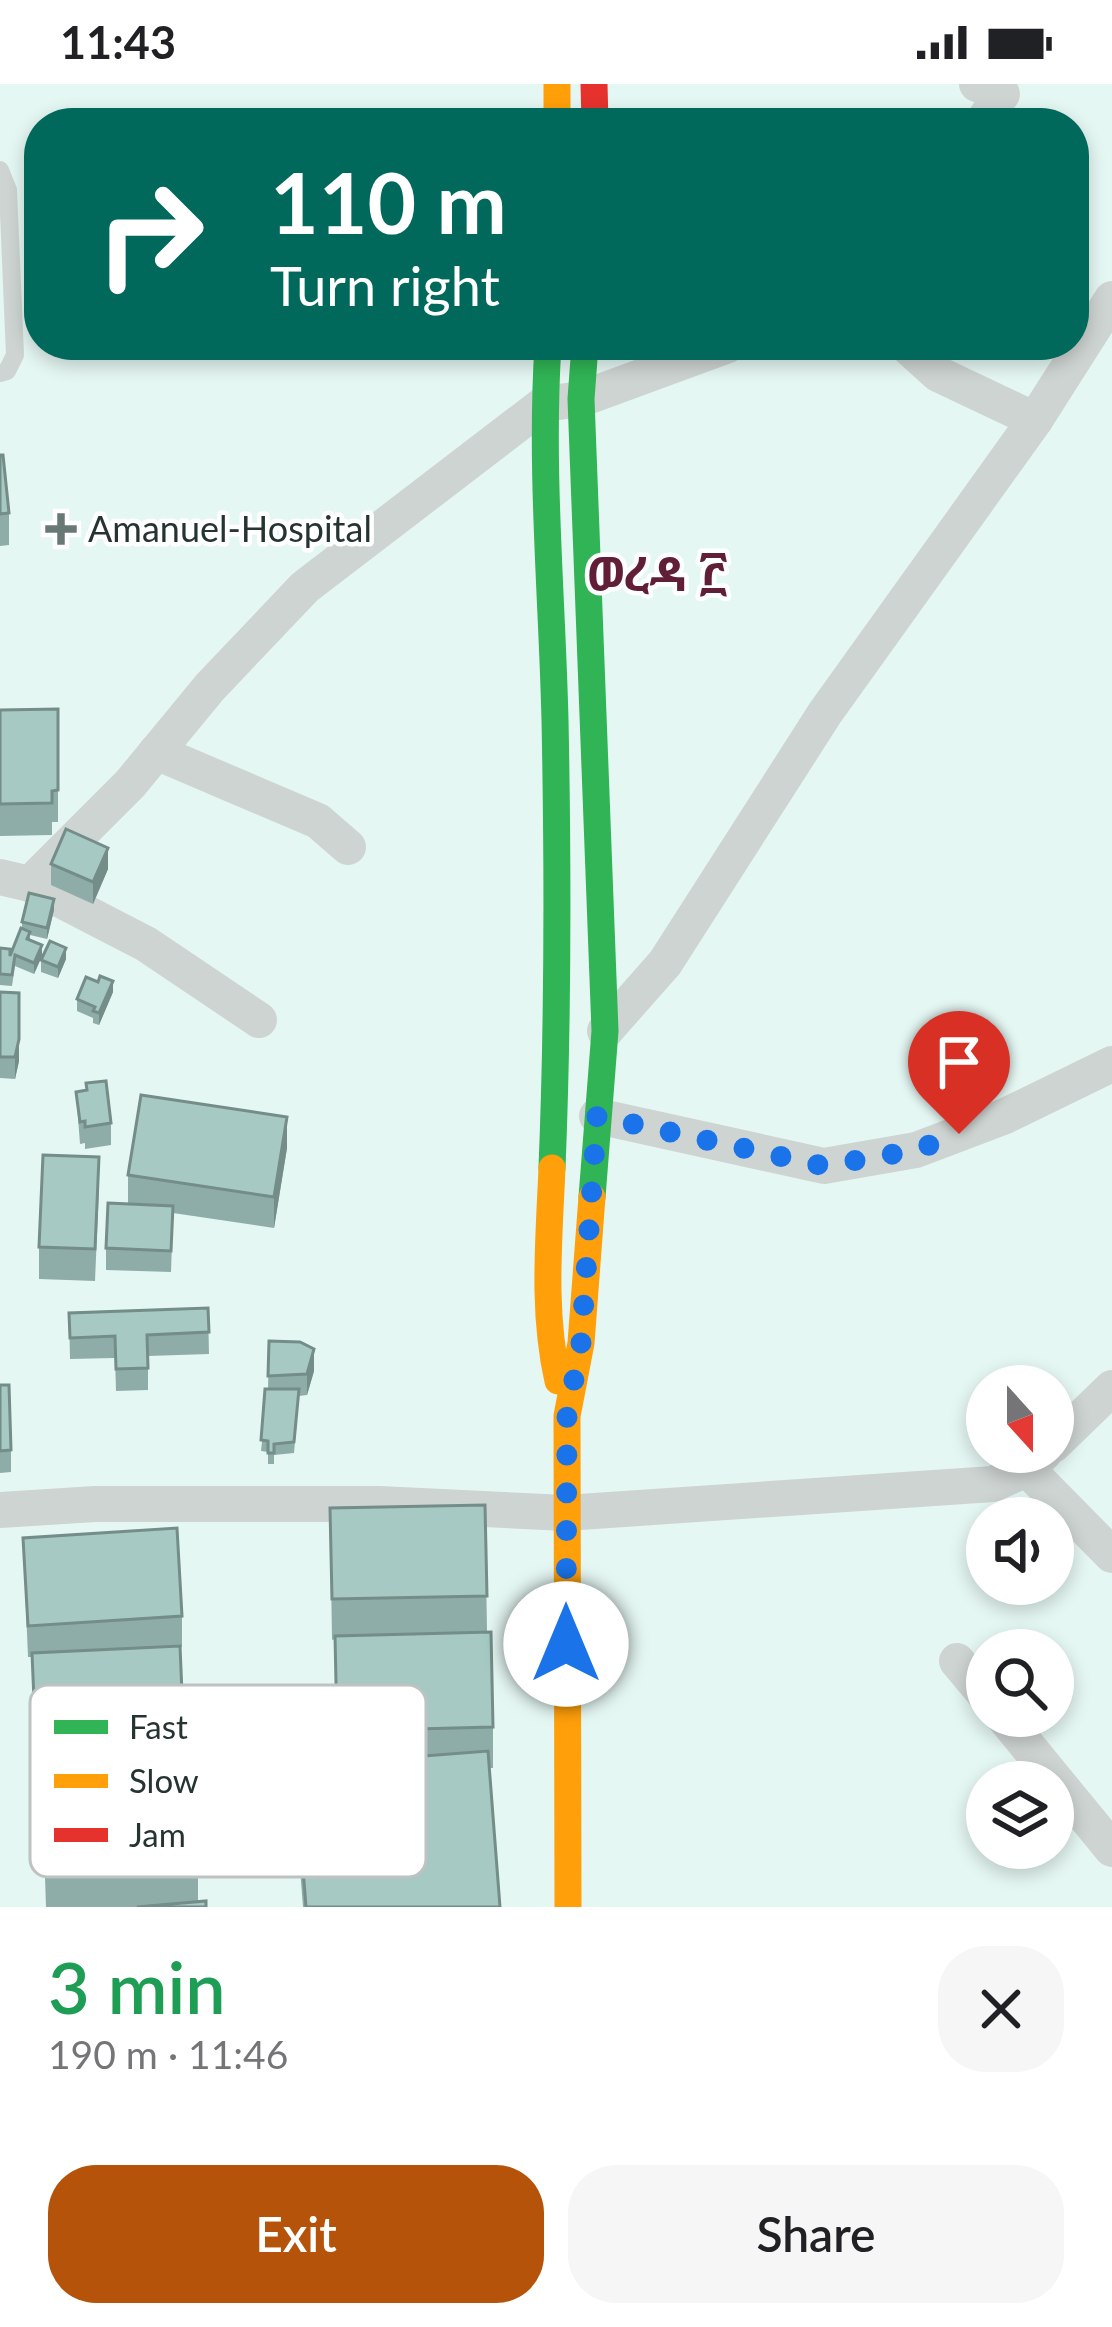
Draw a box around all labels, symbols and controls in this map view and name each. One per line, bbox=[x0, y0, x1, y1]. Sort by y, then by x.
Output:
text: 11:43 bbox=[60, 15, 176, 69]
text: 110 m bbox=[270, 151, 507, 252]
icon: right bbox=[72, 156, 228, 312]
text: Turn right bbox=[270, 253, 500, 318]
place label: Amanuel-Hospital bbox=[88, 506, 372, 550]
marker: Amanuel-Hospital bbox=[45, 513, 77, 545]
district label: ወረዳ ፫ bbox=[587, 544, 728, 601]
pin bbox=[908, 1011, 1010, 1134]
icon: arrive bbox=[926, 1029, 992, 1095]
north arrow bbox=[966, 1365, 1074, 1473]
map controls bbox=[966, 1365, 1074, 1869]
button: sound bbox=[966, 1497, 1074, 1605]
position arrow bbox=[503, 1581, 629, 1707]
button: search bbox=[966, 1629, 1074, 1737]
legend bbox=[30, 1685, 426, 1877]
text: Fast bbox=[129, 1706, 188, 1746]
text: Slow bbox=[129, 1760, 199, 1800]
button: layers bbox=[966, 1761, 1074, 1869]
text: Jam bbox=[129, 1814, 186, 1854]
text: 3 min bbox=[48, 1943, 226, 2029]
button: close bbox=[938, 1946, 1064, 2072]
text: 190 m · 11:46 bbox=[48, 2031, 288, 2077]
button: Exit bbox=[48, 2165, 544, 2303]
button: Share bbox=[568, 2165, 1064, 2303]

